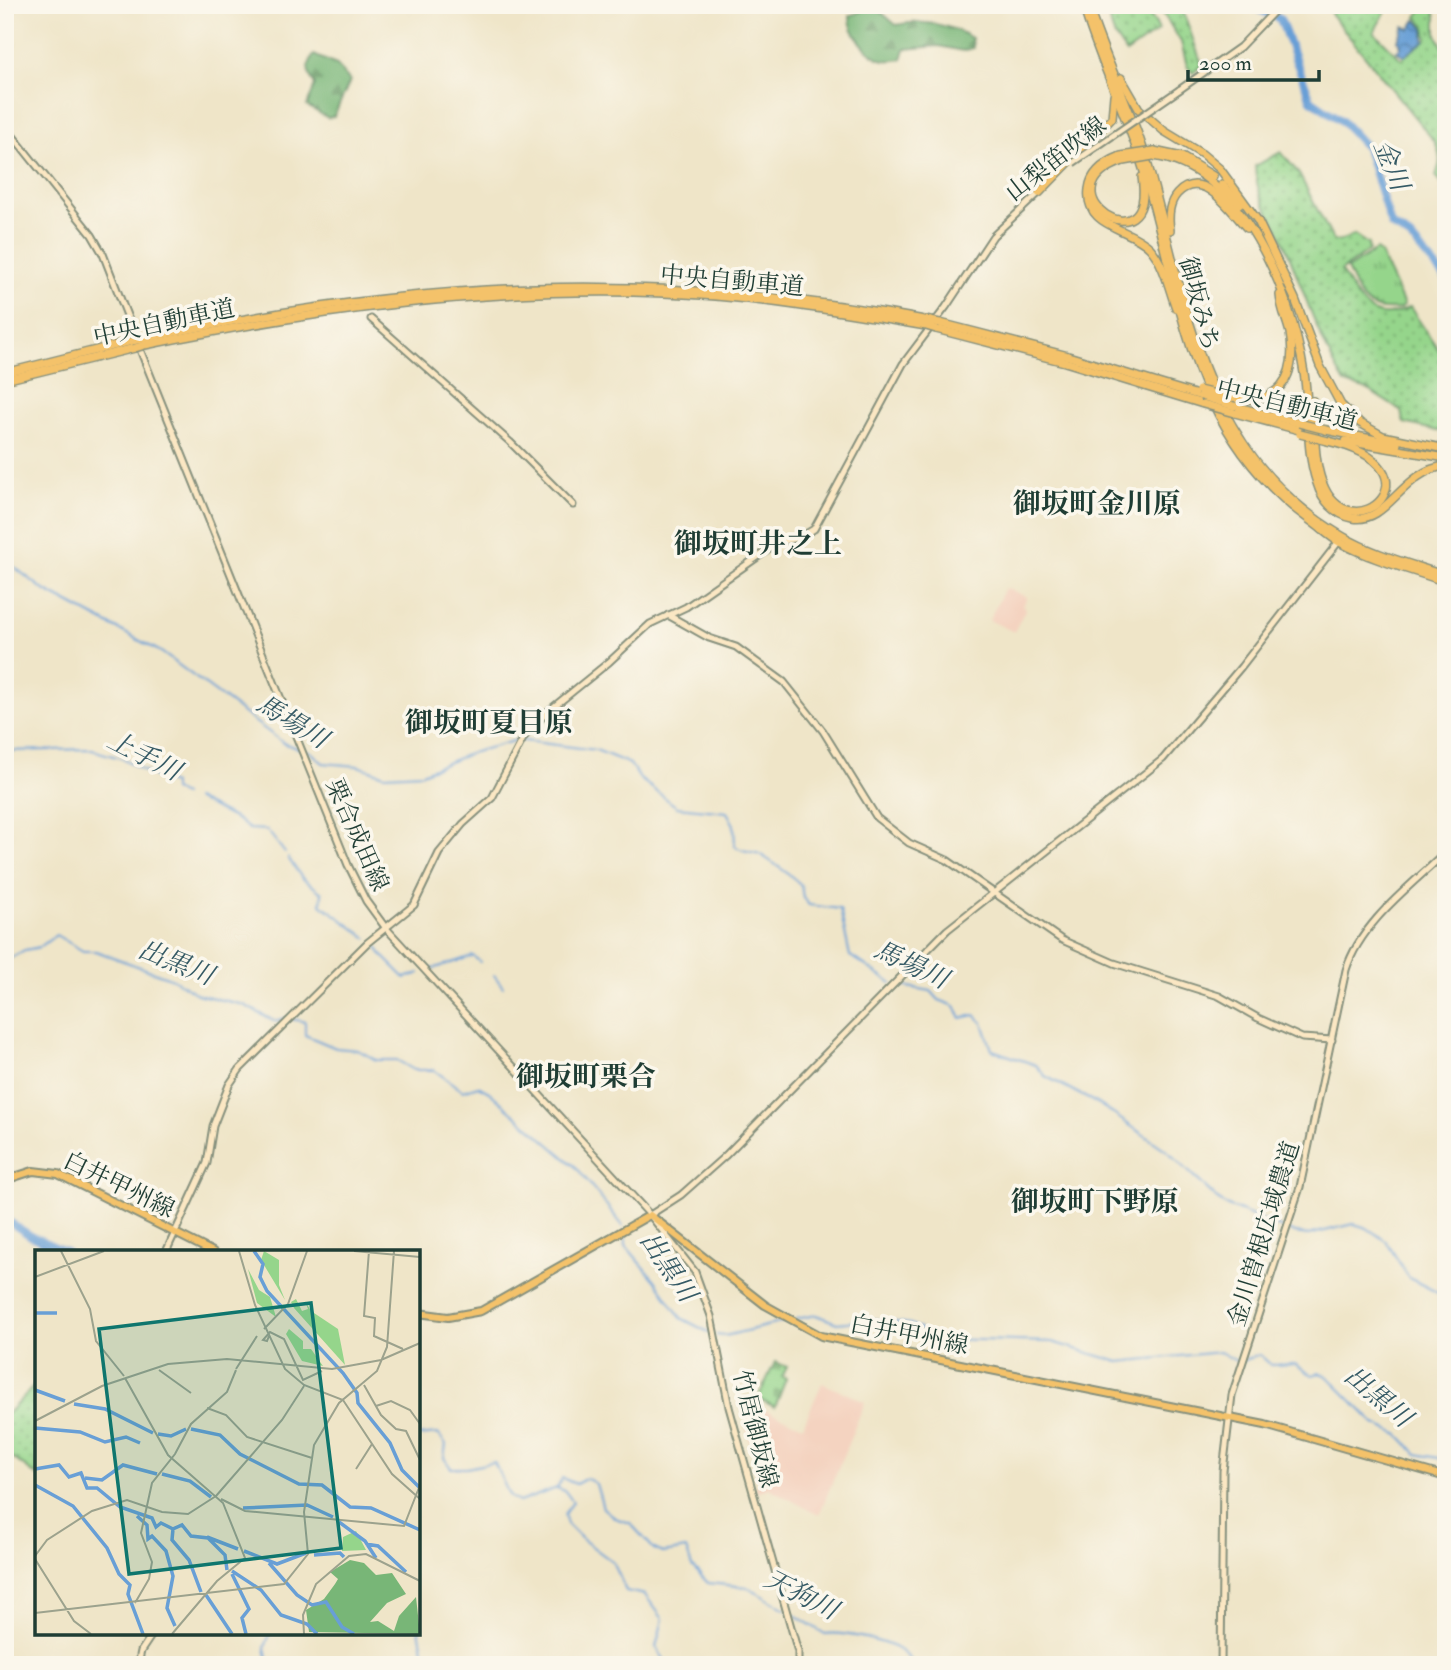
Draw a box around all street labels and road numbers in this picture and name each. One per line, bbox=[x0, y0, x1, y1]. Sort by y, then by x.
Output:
street label: 山梨笛吹線 bbox=[999, 110, 1113, 208]
street label: 御坂みち bbox=[1172, 254, 1226, 354]
street label: 中央自動車道 bbox=[659, 259, 805, 303]
street label: 中央自動車道 bbox=[90, 293, 238, 353]
street label: 中央自動車道 bbox=[1213, 373, 1361, 437]
street label: 栗合成田線 bbox=[318, 774, 396, 896]
street label: 金川曽根広域農道 bbox=[1221, 1138, 1307, 1330]
street label: 白井甲州線 bbox=[58, 1145, 180, 1225]
street label: 白井甲州線 bbox=[847, 1308, 971, 1362]
street label: 竹居御坂線 bbox=[725, 1367, 785, 1491]

